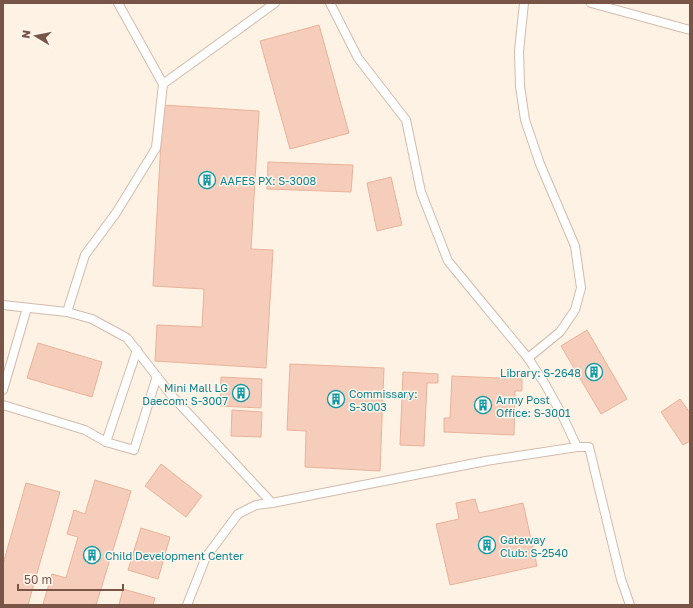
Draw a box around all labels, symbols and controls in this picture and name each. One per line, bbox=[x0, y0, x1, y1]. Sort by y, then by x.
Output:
north arrow bbox=[16, 16, 56, 56]
text: N bbox=[19, 29, 33, 39]
building icon: AAFES PX: S-3008 bbox=[197, 170, 217, 190]
place label: AAFES PX: S-3008 bbox=[220, 174, 317, 187]
building icon: Library: S-2648 bbox=[584, 362, 604, 382]
place label: Library: S-2648 bbox=[500, 366, 581, 379]
place label: Mini Mall LG Daecom: S-3007 bbox=[142, 381, 228, 407]
building icon: Mini Mall LG Daecom: S-3007 bbox=[231, 383, 251, 403]
place label: Commissary: S-3003 bbox=[349, 387, 417, 413]
building icon: Commissary: S-3003 bbox=[326, 389, 346, 409]
place label: Army Post Office: S-3001 bbox=[496, 393, 570, 419]
building icon: Army Post Office: S-3001 bbox=[473, 395, 493, 415]
place label: Gateway Club: S-2540 bbox=[500, 533, 568, 559]
building icon: Gateway Club: S-2540 bbox=[477, 535, 497, 555]
building icon: Child Development Center bbox=[82, 545, 102, 565]
place label: Child Development Center bbox=[105, 549, 244, 562]
scale bar bbox=[18, 566, 123, 592]
text: 50 m bbox=[24, 572, 52, 587]

